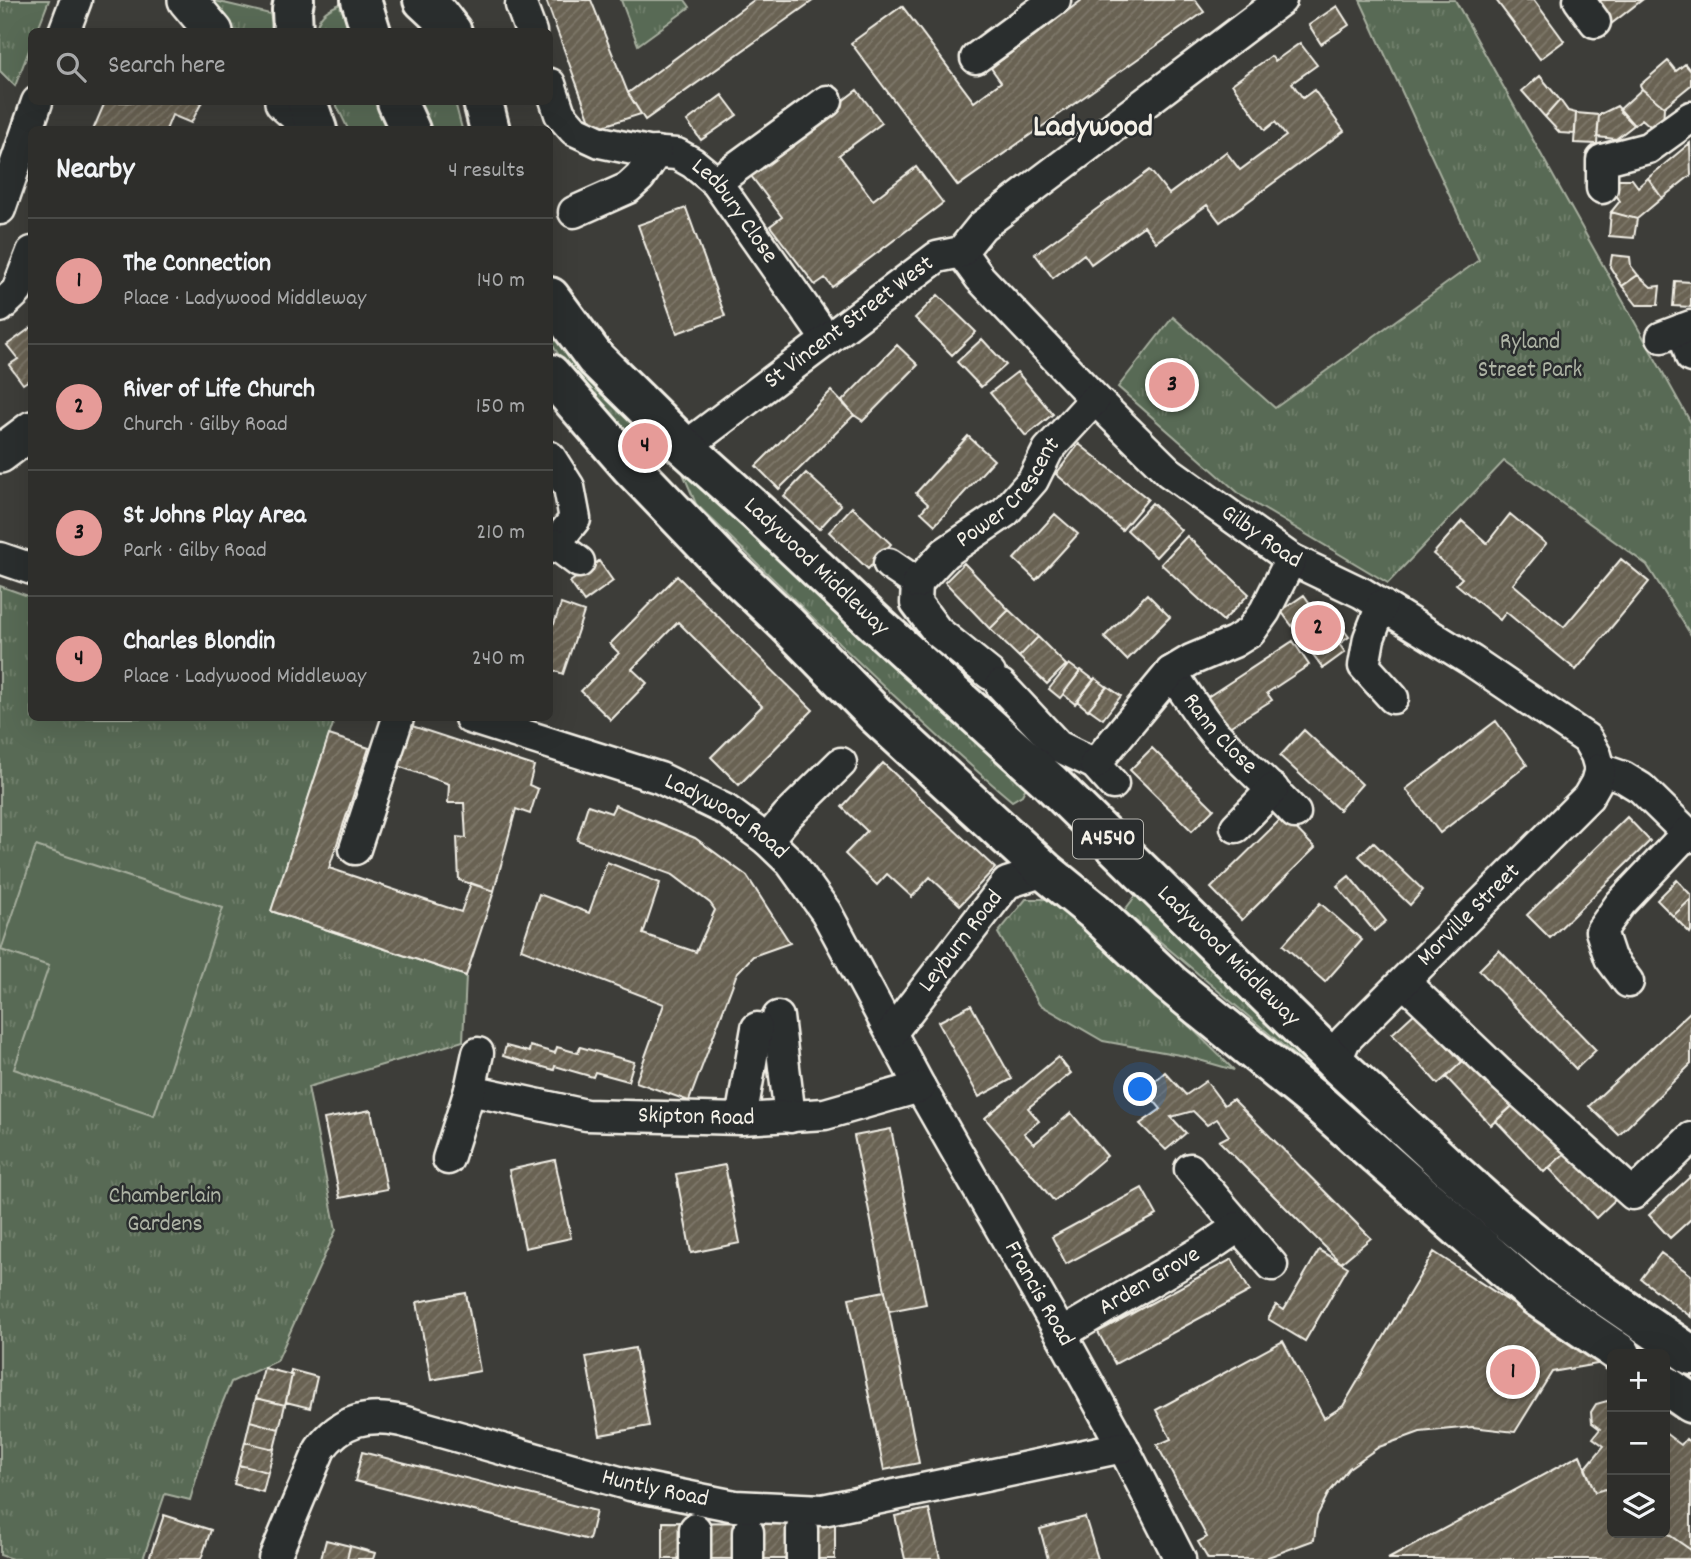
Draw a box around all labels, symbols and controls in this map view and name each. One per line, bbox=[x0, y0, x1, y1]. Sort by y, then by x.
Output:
search box bbox=[28, 28, 553, 105]
icon: search bbox=[52, 48, 90, 86]
text: Search here bbox=[108, 48, 226, 85]
district label: Ladywood bbox=[1033, 106, 1153, 152]
text: Nearby bbox=[56, 150, 134, 193]
street label: Ledbury Close bbox=[683, 151, 786, 271]
text: 4 results bbox=[448, 155, 525, 188]
text: The Connection bbox=[123, 246, 271, 283]
street label: St Vincent Street West bbox=[757, 248, 942, 398]
text: 1 bbox=[76, 265, 82, 298]
text: 140 m bbox=[477, 265, 525, 298]
text: Place · Ladywood Middleway bbox=[123, 283, 366, 316]
park label: Ryland Street Park bbox=[1478, 326, 1582, 388]
pin: 3 bbox=[1149, 359, 1195, 411]
text: River of Life Church bbox=[123, 372, 315, 409]
text: 2 bbox=[74, 391, 84, 424]
text: 150 m bbox=[476, 391, 525, 424]
text: Church · Gilby Road bbox=[123, 409, 288, 442]
pin: 4 bbox=[622, 420, 668, 472]
street label: Power Crescent bbox=[950, 430, 1069, 557]
street label: Ladywood Middleway bbox=[735, 490, 897, 645]
street label: Gilby Road bbox=[1213, 497, 1307, 578]
text: St Johns Play Area bbox=[123, 498, 306, 535]
text: 3 bbox=[74, 517, 84, 550]
text: 210 m bbox=[476, 517, 525, 550]
text: Park · Gilby Road bbox=[123, 535, 267, 568]
pin: 2 bbox=[1295, 602, 1341, 654]
text: Charles Blondin bbox=[123, 624, 275, 661]
text: 4 bbox=[74, 643, 84, 676]
text: 240 m bbox=[472, 643, 525, 676]
text: Place · Ladywood Middleway bbox=[123, 661, 366, 694]
street label: Rann Close bbox=[1173, 687, 1264, 783]
street label: Ladywood Road bbox=[658, 766, 795, 868]
road number: A4540 bbox=[1073, 820, 1143, 859]
street label: Morville Street bbox=[1410, 856, 1529, 975]
street label: Ladywood Middleway bbox=[1148, 878, 1308, 1036]
street label: Leyburn Road bbox=[911, 883, 1012, 1000]
your location bbox=[1123, 1072, 1157, 1106]
street label: Skipton Road bbox=[637, 1099, 756, 1136]
park label: Chamberlain Gardens bbox=[109, 1180, 221, 1242]
street label: Francis Road bbox=[995, 1235, 1082, 1353]
street label: Arden Grove bbox=[1093, 1238, 1207, 1325]
pin: 1 bbox=[1490, 1346, 1536, 1398]
map controls bbox=[1607, 1349, 1670, 1538]
button: + bbox=[1607, 1349, 1670, 1412]
button: − bbox=[1607, 1412, 1670, 1475]
street label: Huntly Road bbox=[598, 1461, 711, 1517]
button: layers bbox=[1607, 1475, 1670, 1538]

